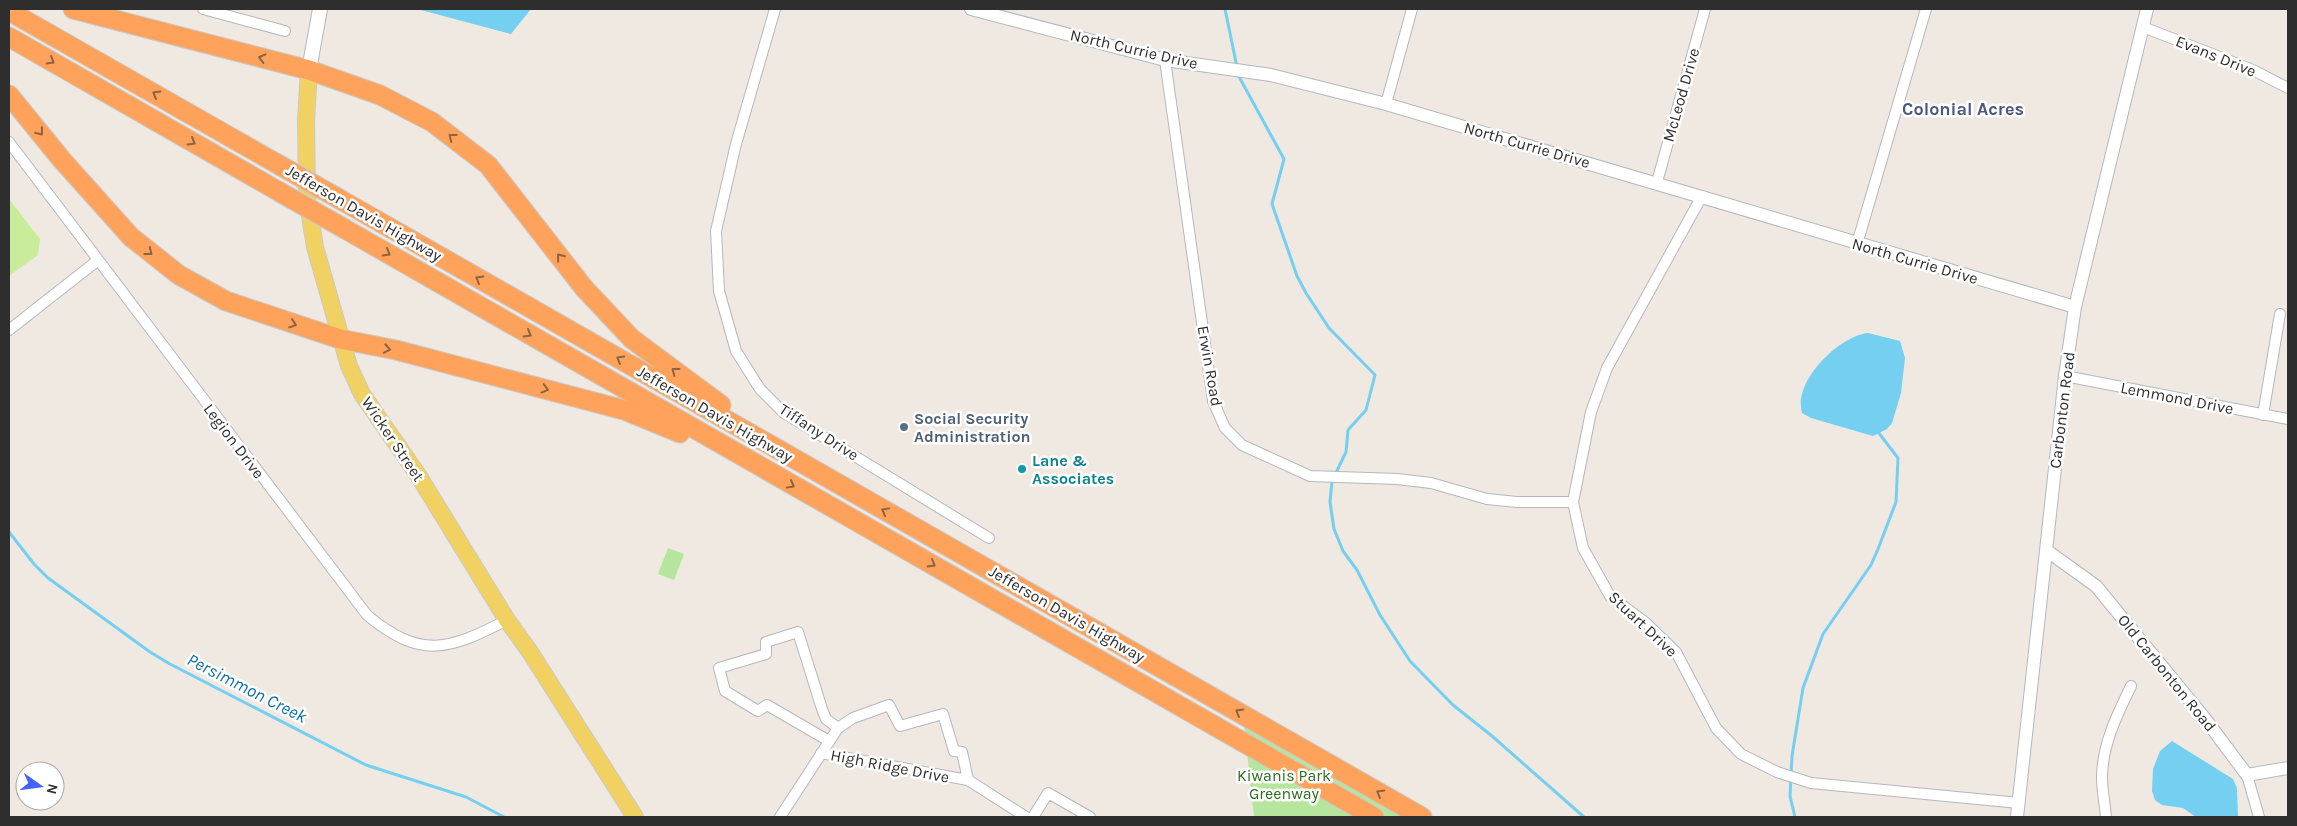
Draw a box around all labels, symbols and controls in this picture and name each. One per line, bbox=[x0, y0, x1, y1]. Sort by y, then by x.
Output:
street label: North Currie Drive bbox=[1068, 25, 1200, 73]
street label: Evans Drive bbox=[2173, 31, 2259, 81]
street label: McLeod Drive bbox=[1659, 46, 1703, 144]
one-way arrow bbox=[257, 53, 266, 64]
one-way arrow bbox=[46, 55, 55, 65]
one-way arrow bbox=[152, 91, 161, 101]
district label: Colonial Acres bbox=[1902, 98, 2024, 120]
street label: North Currie Drive bbox=[1462, 118, 1592, 172]
one-way arrow bbox=[34, 126, 43, 136]
one-way arrow bbox=[448, 134, 458, 143]
one-way arrow bbox=[187, 135, 196, 145]
street label: Jefferson Davis Highway bbox=[283, 161, 446, 266]
street label: North Currie Drive bbox=[1850, 234, 1980, 288]
one-way arrow bbox=[143, 246, 152, 254]
one-way arrow bbox=[382, 247, 391, 257]
one-way arrow bbox=[557, 254, 565, 263]
one-way arrow bbox=[475, 275, 484, 285]
one-way arrow bbox=[289, 318, 297, 328]
street label: Erwin Road bbox=[1194, 324, 1226, 408]
one-way arrow bbox=[523, 328, 532, 338]
one-way arrow bbox=[383, 343, 392, 353]
street label: Carbonton Road bbox=[2045, 351, 2079, 469]
one-way arrow bbox=[616, 356, 625, 366]
street label: Jefferson Davis Highway bbox=[634, 362, 797, 467]
one-way arrow bbox=[671, 368, 681, 377]
street label: Lemmond Drive bbox=[2119, 378, 2235, 418]
one-way arrow bbox=[540, 384, 548, 394]
street label: Wicker Street bbox=[358, 393, 428, 485]
street label: Tiffany Drive bbox=[776, 399, 862, 465]
street label: Legion Drive bbox=[200, 400, 268, 482]
place label: Social Security Administration bbox=[914, 409, 1030, 446]
marker: Social Security Administration bbox=[898, 421, 910, 433]
place label: Lane & Associates bbox=[1032, 451, 1114, 488]
marker: Lane & Associates bbox=[1016, 463, 1028, 475]
one-way arrow bbox=[785, 478, 794, 488]
one-way arrow bbox=[881, 507, 890, 517]
one-way arrow bbox=[927, 558, 936, 568]
street label: Jefferson Davis Highway bbox=[986, 562, 1149, 667]
street label: Stuart Drive bbox=[1605, 587, 1681, 661]
street label: Old Carbonton Road bbox=[2114, 611, 2220, 735]
water label: Persimmon Creek bbox=[183, 648, 311, 728]
one-way arrow bbox=[1235, 709, 1244, 719]
street label: High Ridge Drive bbox=[829, 745, 951, 787]
north arrow bbox=[15, 761, 65, 811]
park label: Kiwanis Park Greenway bbox=[1237, 766, 1331, 803]
text: N bbox=[43, 782, 62, 796]
one-way arrow bbox=[1376, 789, 1385, 799]

